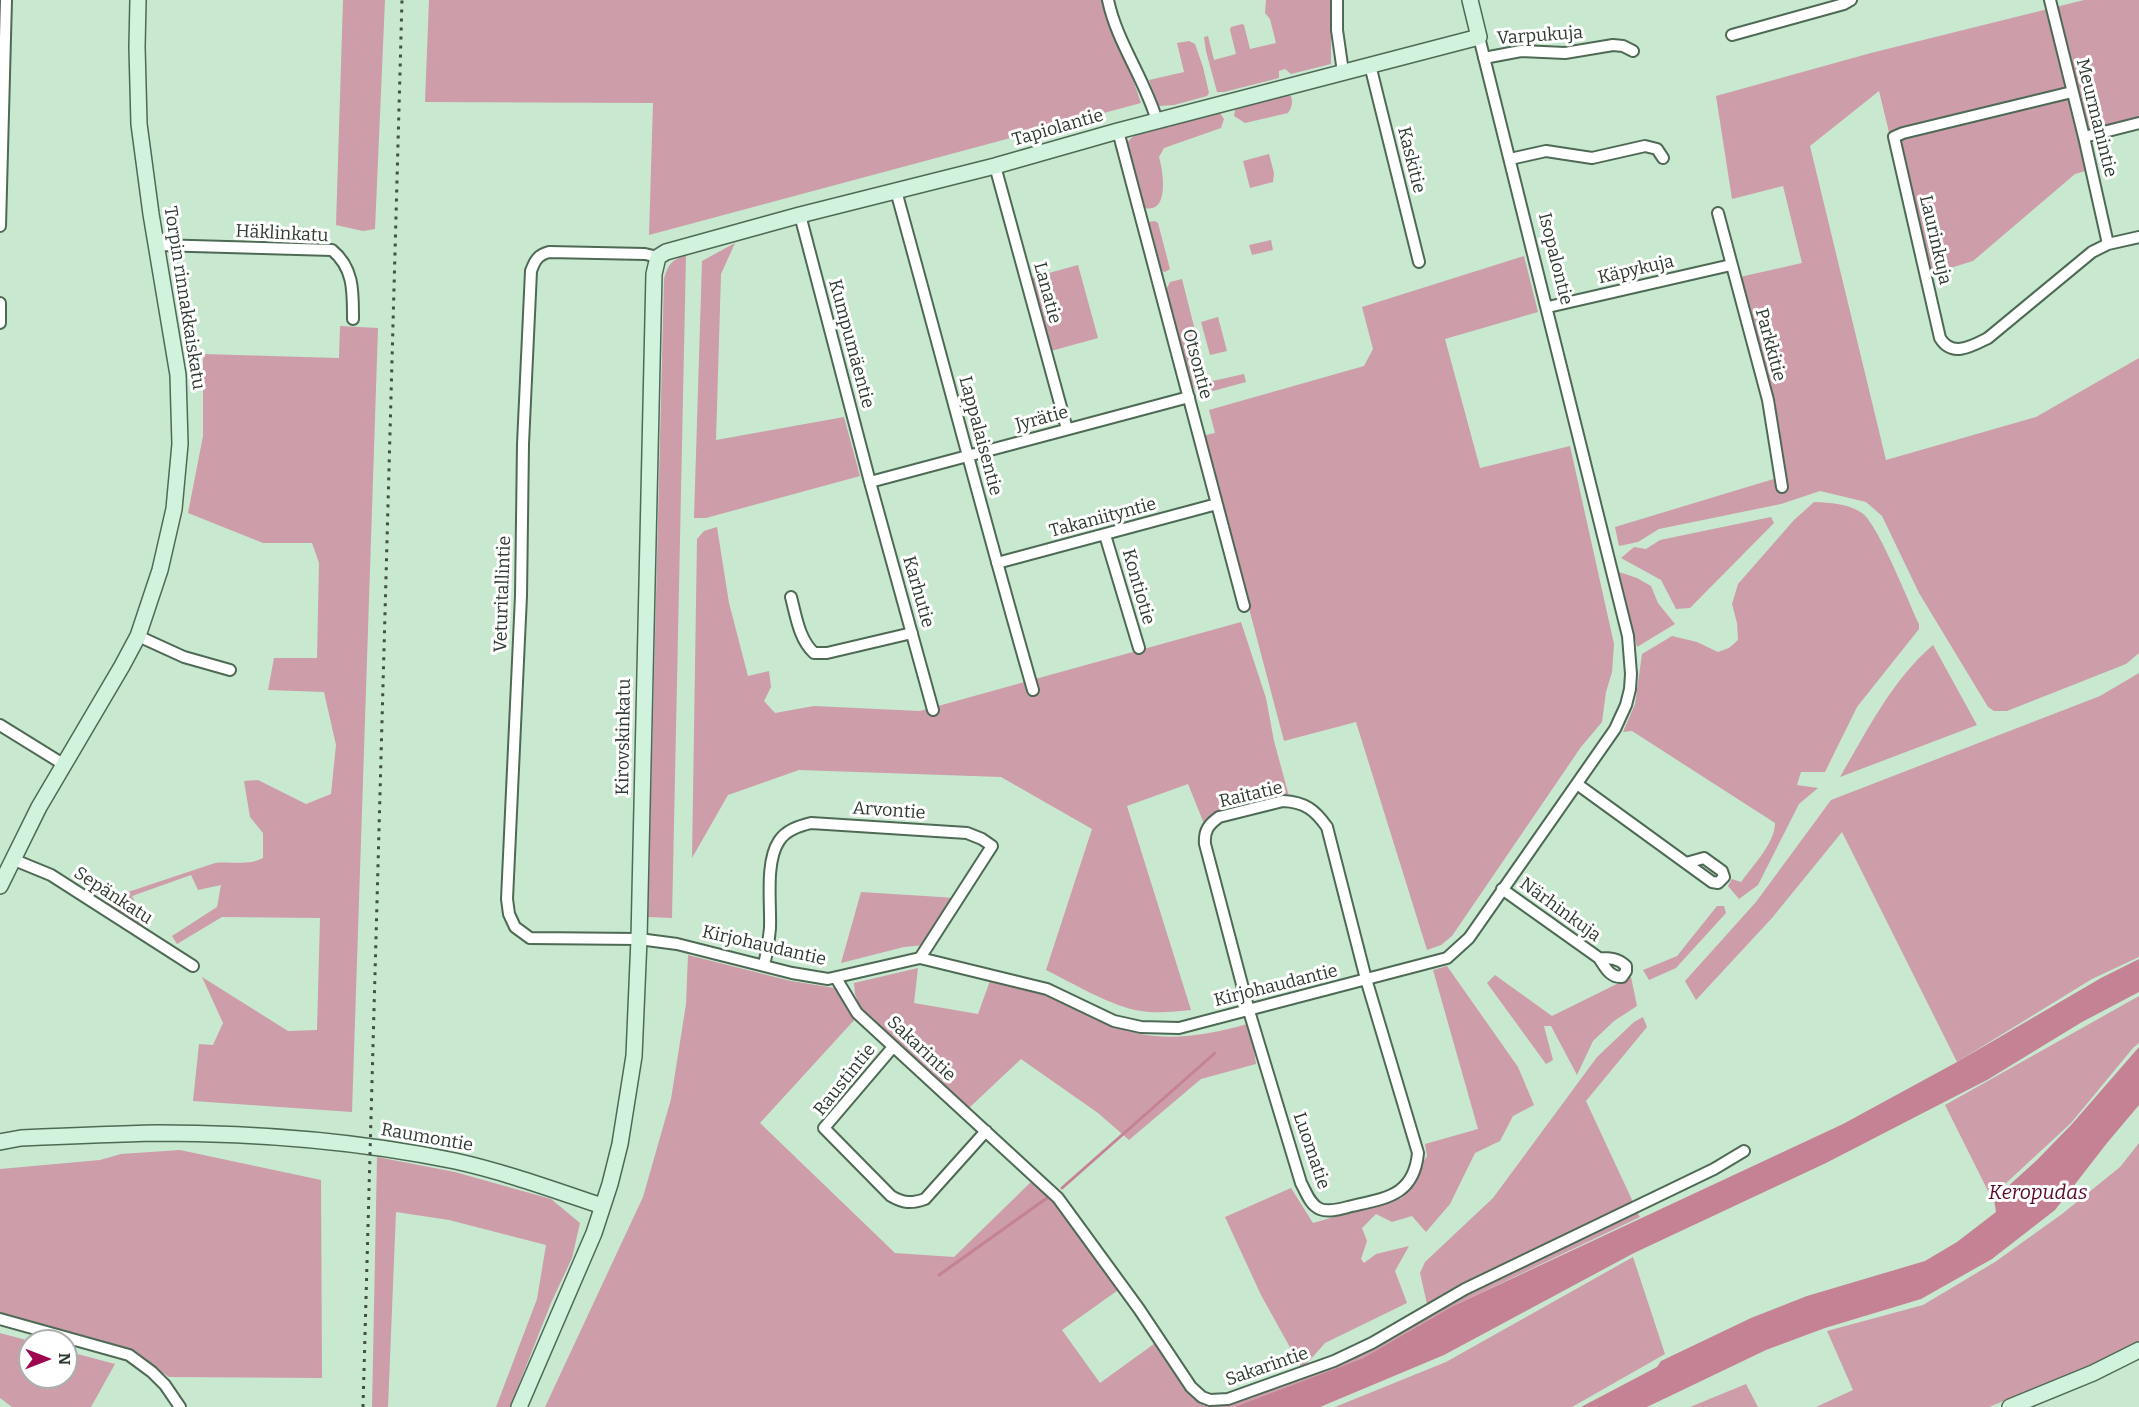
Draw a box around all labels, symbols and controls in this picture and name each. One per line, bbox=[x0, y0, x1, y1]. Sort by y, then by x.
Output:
street label: Varpukuja bbox=[1496, 22, 1584, 50]
street label: Meurmanintie bbox=[2071, 57, 2121, 179]
street label: Tapiolantie bbox=[1010, 105, 1106, 151]
street label: Kaskitie bbox=[1392, 125, 1430, 195]
street label: Laurinkuja bbox=[1914, 193, 1956, 287]
street label: Torpin rinnakkaiskatu bbox=[159, 205, 209, 391]
street label: Isopalontie bbox=[1533, 211, 1577, 307]
street label: Häklinkatu bbox=[235, 221, 329, 247]
street label: Käpykuja bbox=[1596, 251, 1676, 289]
street label: Lanatie bbox=[1028, 260, 1066, 326]
street label: Kumpumäentie bbox=[823, 277, 879, 411]
street label: Parkkitie bbox=[1750, 306, 1790, 384]
street label: Otsontie bbox=[1177, 327, 1217, 401]
street label: Lappalaisentie bbox=[954, 374, 1006, 498]
street label: Jyrätie bbox=[1013, 402, 1071, 436]
street label: Takaniityntie bbox=[1047, 493, 1159, 543]
street label: Veturitallintie bbox=[490, 535, 516, 653]
street label: Kontiotie bbox=[1117, 547, 1159, 627]
street label: Karhutie bbox=[897, 554, 939, 630]
street label: Kirovskinkatu bbox=[612, 678, 636, 796]
street label: Raitatie bbox=[1217, 777, 1285, 813]
street label: Arvontie bbox=[852, 798, 926, 824]
street label: Sepänkatu bbox=[70, 863, 156, 929]
street label: Närhinkuja bbox=[1515, 873, 1605, 947]
street label: Kirjohaudantie bbox=[700, 921, 828, 971]
street label: Kirjohaudantie bbox=[1212, 960, 1340, 1012]
street label: Sakarintie bbox=[882, 1012, 960, 1086]
street label: Raustintie bbox=[809, 1040, 881, 1120]
street label: Luomatie bbox=[1288, 1110, 1334, 1192]
street label: Raumontie bbox=[379, 1119, 475, 1157]
water label: Keropudas bbox=[1989, 1181, 2087, 1205]
north arrow bbox=[18, 1329, 78, 1389]
street label: Sakarintie bbox=[1223, 1343, 1311, 1391]
text: N bbox=[55, 1353, 74, 1365]

